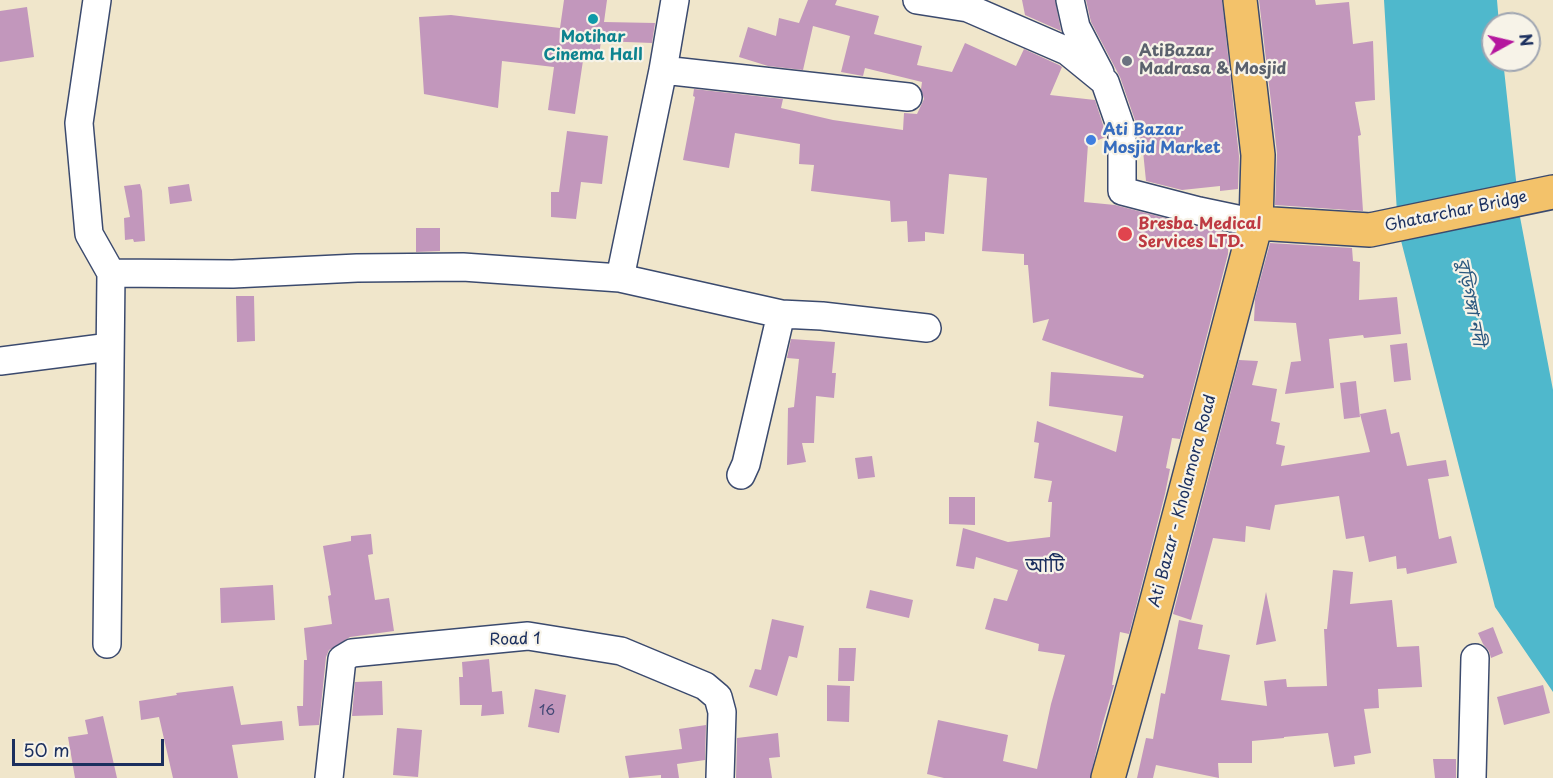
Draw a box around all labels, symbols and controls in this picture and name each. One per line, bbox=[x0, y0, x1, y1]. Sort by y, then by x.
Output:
marker: Motihar Cinema Hall bbox=[586, 12, 600, 26]
north arrow bbox=[1481, 12, 1541, 72]
place label: Motihar Cinema Hall bbox=[544, 28, 642, 66]
text: N bbox=[1514, 32, 1540, 48]
place label: AtiBazar Madrasa & Mosjid bbox=[1139, 42, 1286, 80]
marker: AtiBazar Madrasa & Mosjid bbox=[1120, 54, 1134, 68]
place label: Ati Bazar Mosjid Market bbox=[1103, 121, 1221, 159]
marker: Ati Bazar Mosjid Market bbox=[1084, 133, 1098, 147]
street label: Ghatarchar Bridge bbox=[1383, 188, 1529, 236]
place label: Bresba Medical Services LTD. bbox=[1138, 215, 1261, 253]
marker: Bresba Medical Services LTD. bbox=[1116, 225, 1134, 243]
water label: বুড়িগঙ্গা নদী bbox=[1451, 256, 1489, 348]
street label: Ati Bazar - Kholamora Road bbox=[1145, 393, 1221, 609]
district label: আটি bbox=[1025, 554, 1065, 578]
street label: Road 1 bbox=[489, 630, 541, 650]
house number: 16 bbox=[539, 703, 555, 719]
scale bar bbox=[15, 727, 166, 765]
text: 50 m bbox=[23, 736, 70, 763]

